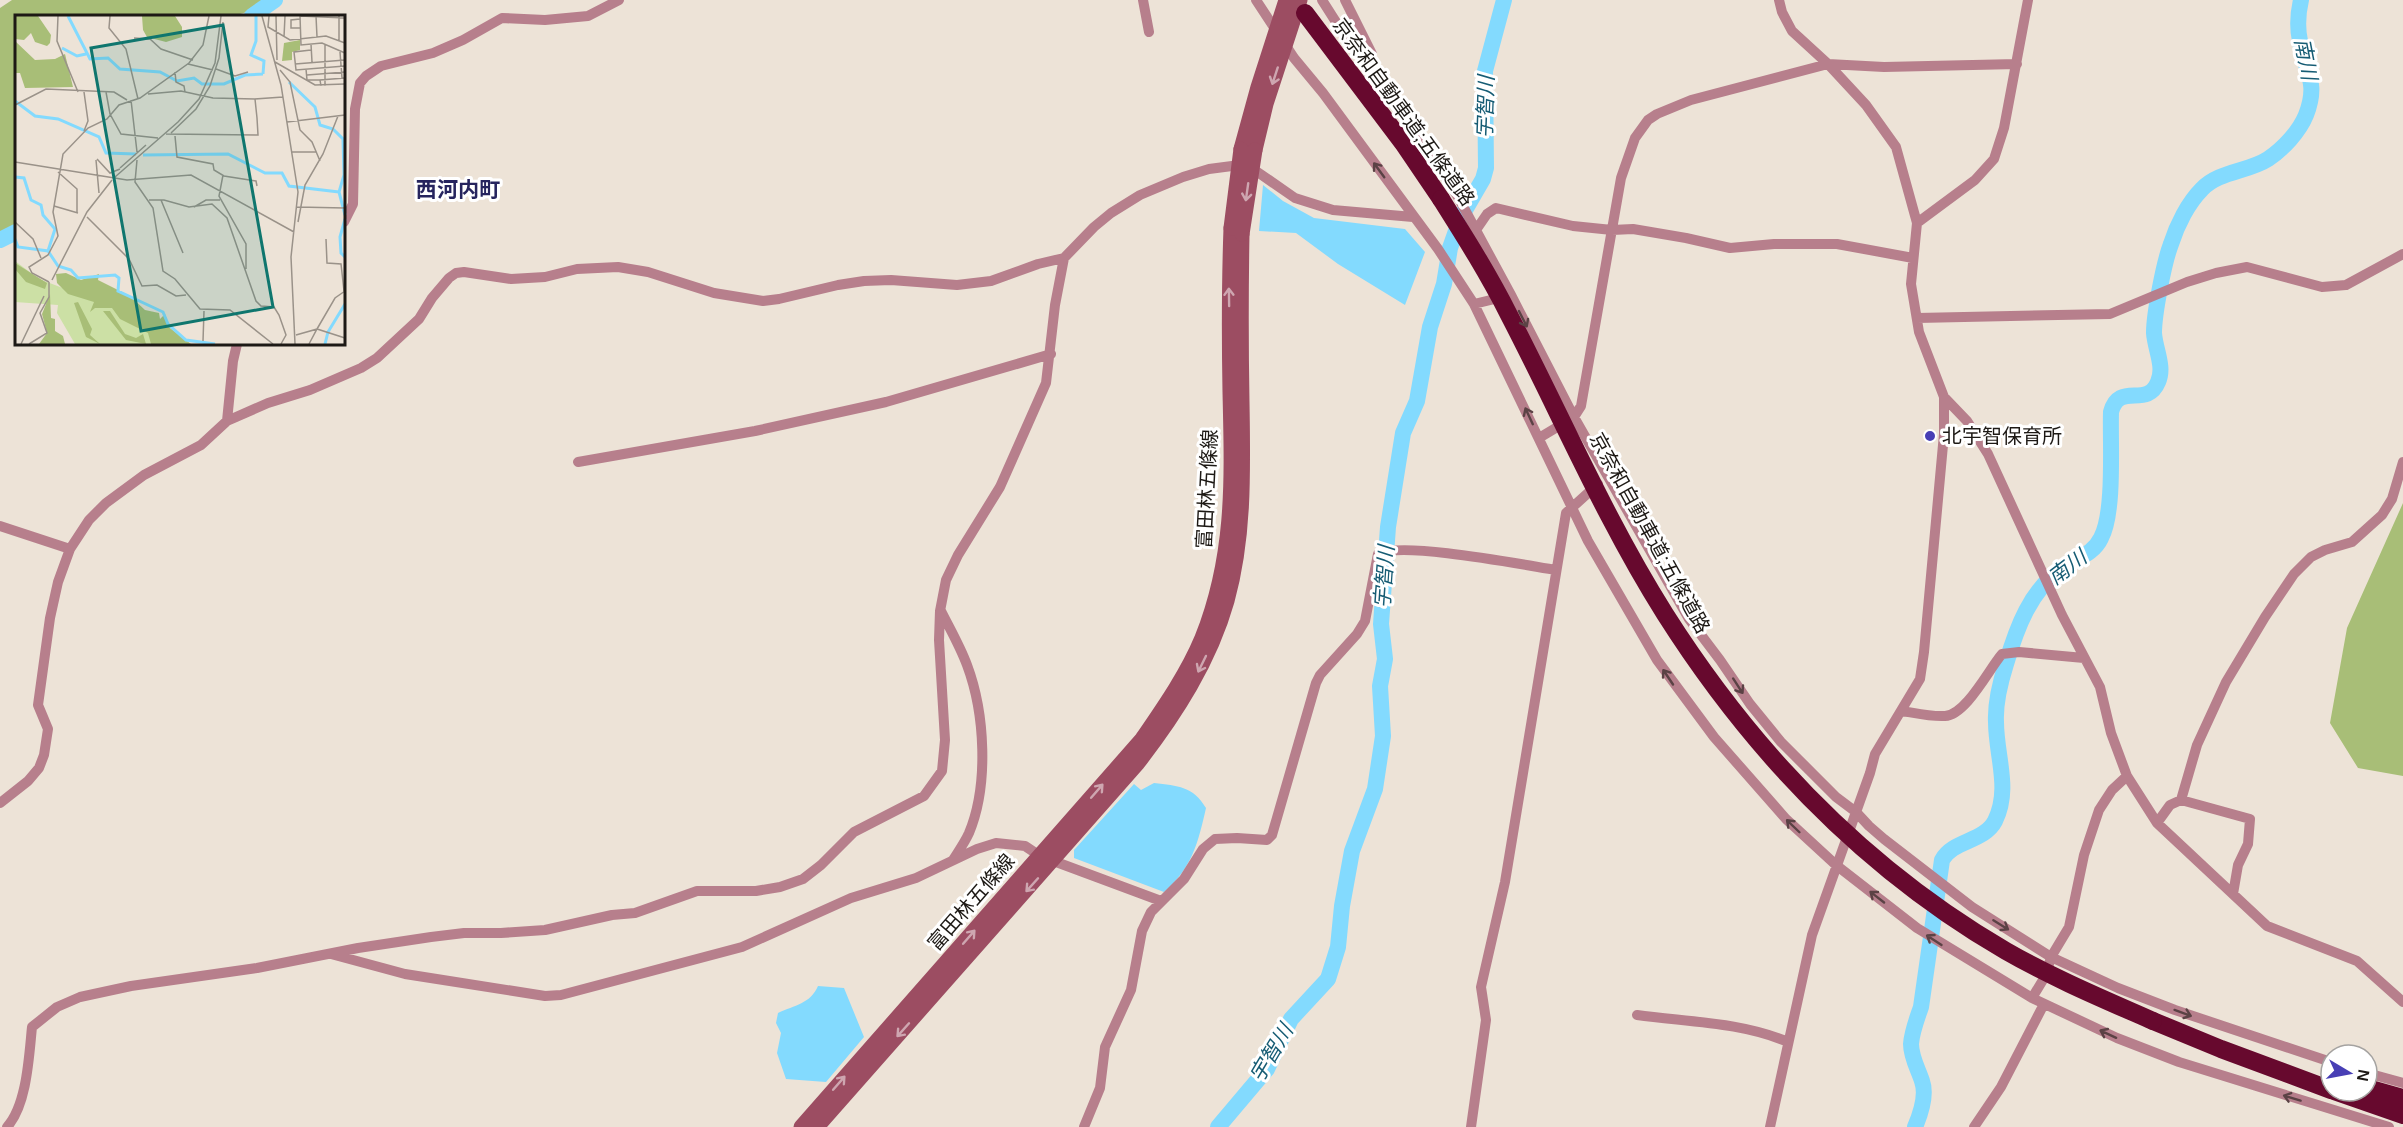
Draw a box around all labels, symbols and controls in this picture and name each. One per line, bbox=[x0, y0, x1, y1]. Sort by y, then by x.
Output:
street label: 京奈和自動車道;五條道路 bbox=[1329, 14, 1479, 210]
inset map bbox=[15, 15, 345, 345]
water label: 南川 bbox=[2291, 36, 2322, 84]
one-way arrow bbox=[1269, 66, 1280, 85]
water label: 宇智川 bbox=[1472, 73, 1498, 139]
one-way arrow bbox=[1373, 162, 1385, 178]
district label: 西河内町 bbox=[416, 178, 500, 201]
one-way arrow bbox=[1242, 182, 1253, 201]
one-way arrow bbox=[1223, 287, 1234, 307]
one-way arrow bbox=[1518, 309, 1530, 327]
one-way arrow bbox=[1522, 407, 1534, 425]
place label: 北宇智保育所 bbox=[1942, 425, 2062, 447]
street label: 富田林五條線 bbox=[1193, 429, 1221, 549]
street label: 京奈和自動車道;五條道路 bbox=[1586, 429, 1714, 637]
marker: 北宇智保育所 bbox=[1923, 429, 1937, 443]
water label: 宇智川 bbox=[1370, 543, 1398, 609]
water label: 南川 bbox=[2043, 544, 2092, 589]
one-way arrow bbox=[1196, 655, 1207, 673]
one-way arrow bbox=[1662, 669, 1674, 685]
one-way arrow bbox=[1732, 677, 1744, 694]
one-way arrow bbox=[1090, 783, 1104, 798]
one-way arrow bbox=[1785, 819, 1800, 833]
street label: 富田林五條線 bbox=[923, 850, 1019, 954]
one-way arrow bbox=[1025, 877, 1039, 892]
one-way arrow bbox=[1869, 890, 1885, 903]
one-way arrow bbox=[1992, 920, 2009, 932]
one-way arrow bbox=[962, 929, 975, 945]
one-way arrow bbox=[1926, 933, 1943, 946]
one-way arrow bbox=[2173, 1008, 2191, 1019]
water label: 宇智川 bbox=[1245, 1018, 1298, 1086]
one-way arrow bbox=[896, 1023, 910, 1038]
one-way arrow bbox=[2100, 1027, 2118, 1039]
north arrow bbox=[2319, 1043, 2379, 1103]
text: N bbox=[2354, 1068, 2373, 1083]
one-way arrow bbox=[832, 1076, 846, 1091]
one-way arrow bbox=[2283, 1092, 2302, 1103]

